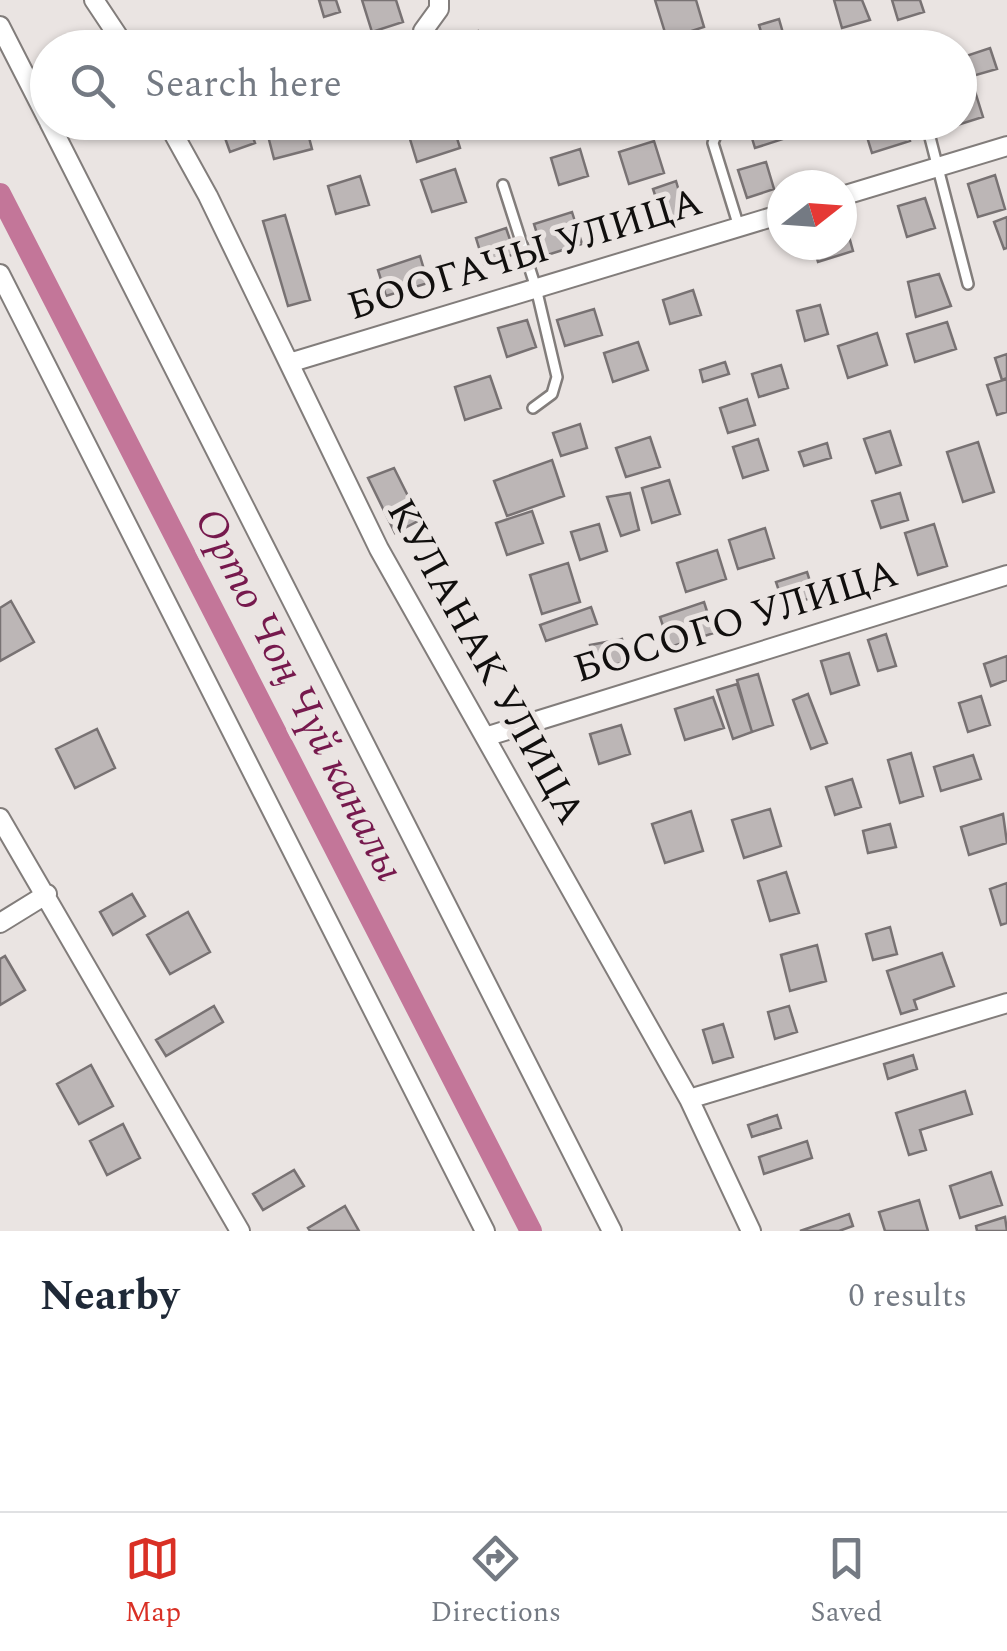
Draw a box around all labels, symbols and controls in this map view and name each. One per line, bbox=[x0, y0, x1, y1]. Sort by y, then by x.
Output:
search box bbox=[30, 30, 977, 140]
text: Search here bbox=[145, 56, 342, 114]
icon: search bbox=[65, 58, 120, 113]
north arrow bbox=[767, 170, 857, 260]
street label: БООГАЧЫ УЛИЦА bbox=[340, 172, 710, 338]
street label: КУЛАНАК УЛИЦА bbox=[370, 488, 600, 836]
water label: Орто Чоң Чүй каналы bbox=[177, 497, 421, 893]
street label: БОСОГО УЛИЦА bbox=[566, 544, 906, 700]
text: Nearby bbox=[40, 1265, 179, 1328]
text: 0 results bbox=[848, 1272, 967, 1321]
tab: Map bbox=[125, 1531, 181, 1634]
tab: Directions bbox=[430, 1531, 561, 1634]
tab: Saved bbox=[811, 1531, 882, 1634]

